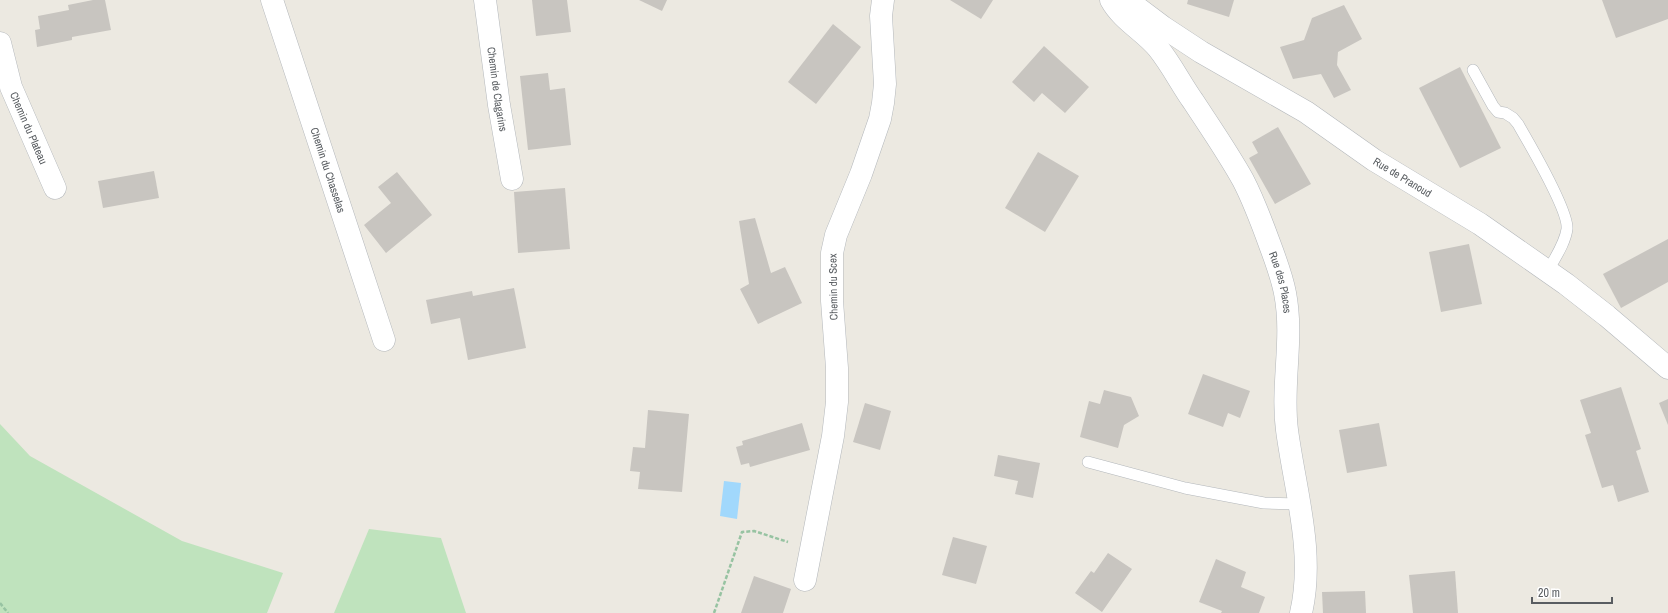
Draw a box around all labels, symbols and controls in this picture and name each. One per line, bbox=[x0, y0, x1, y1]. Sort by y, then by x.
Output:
street label: Chemin de Clagarins bbox=[484, 46, 511, 133]
street label: Chemin du Plateau bbox=[7, 90, 51, 166]
street label: Chemin du Chasselas bbox=[307, 126, 349, 215]
street label: Rue de Pranoud bbox=[1371, 154, 1434, 200]
street label: Rue des Places bbox=[1266, 250, 1295, 314]
street label: Chemin du Scex bbox=[825, 253, 841, 320]
scale bar bbox=[1532, 579, 1612, 605]
text: 20 m bbox=[1538, 585, 1560, 601]

